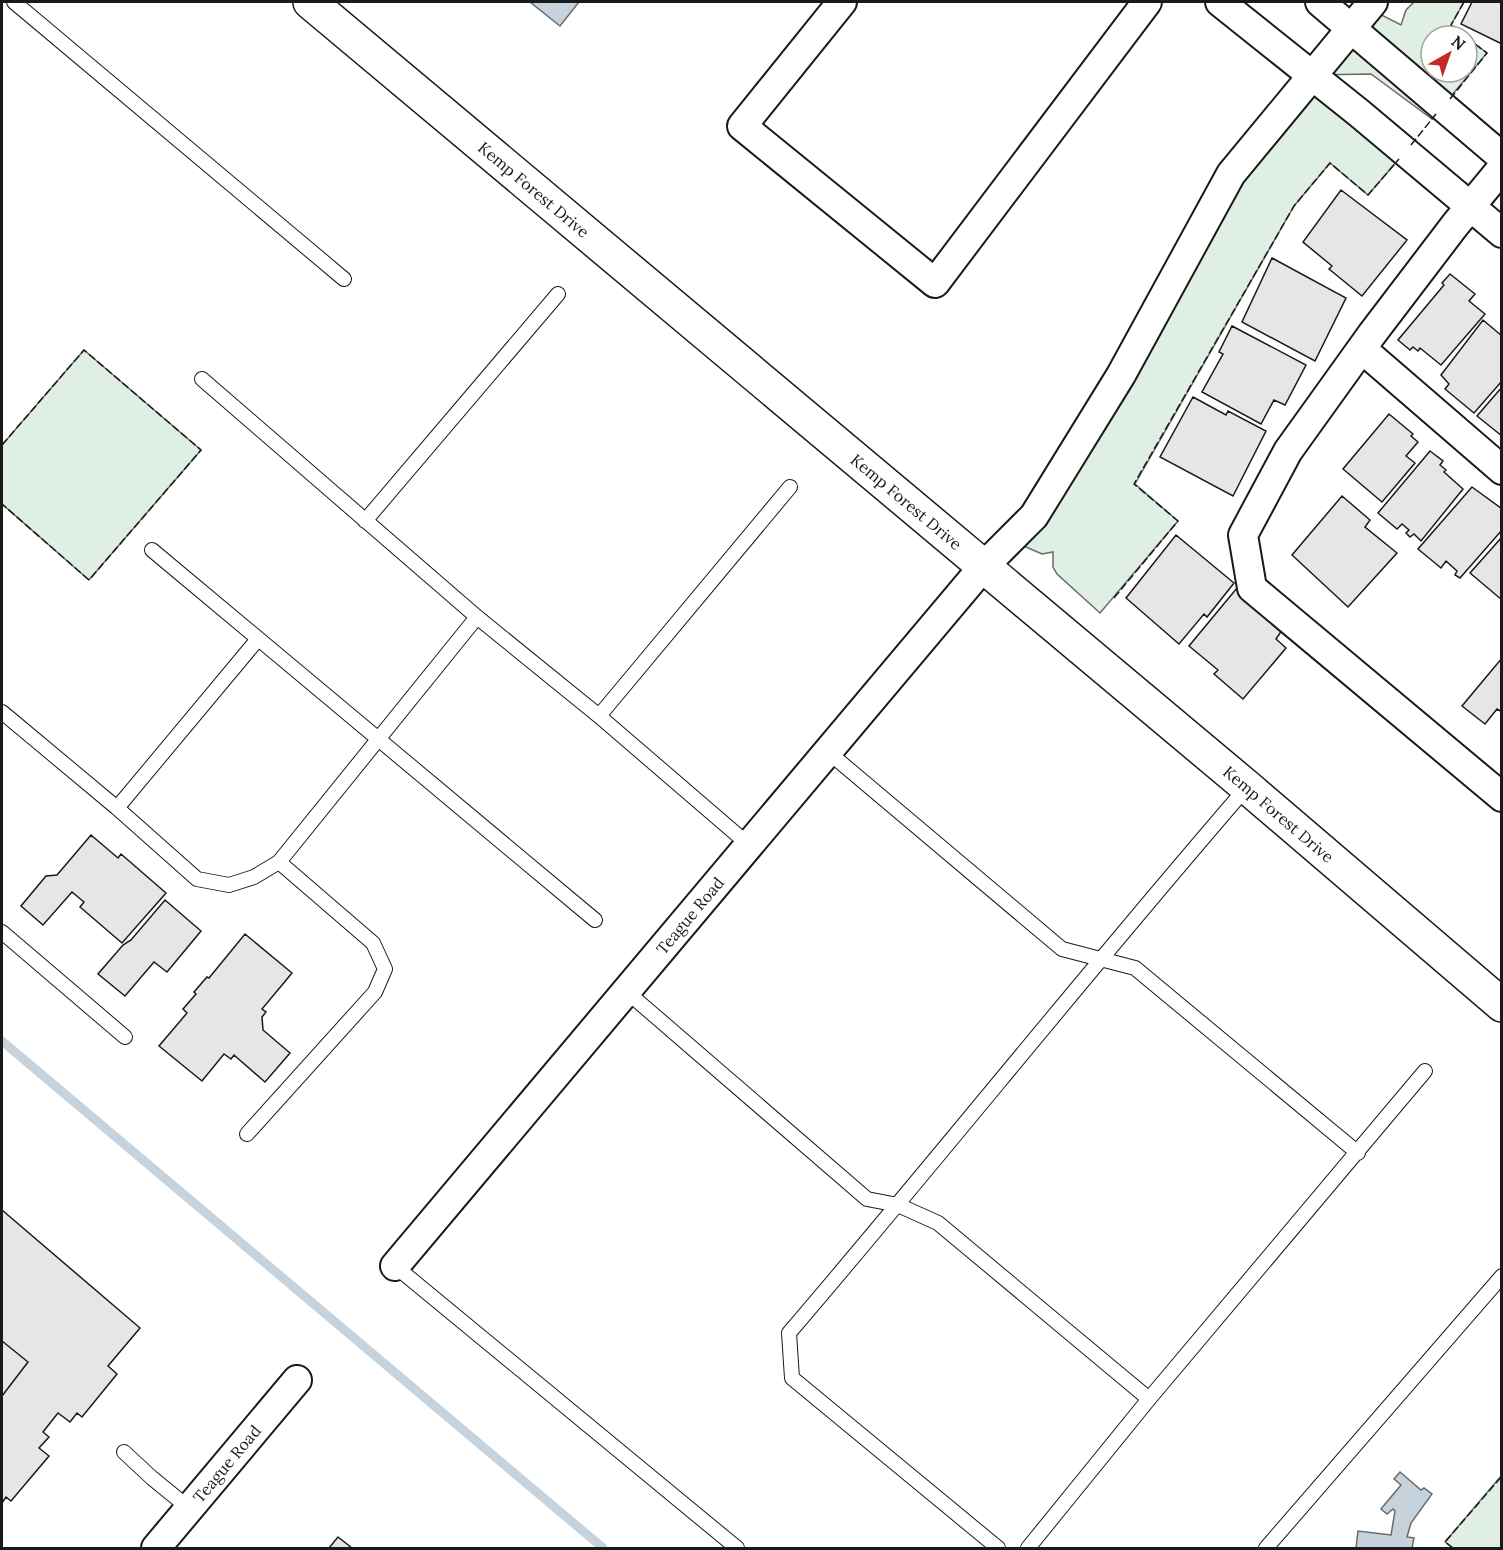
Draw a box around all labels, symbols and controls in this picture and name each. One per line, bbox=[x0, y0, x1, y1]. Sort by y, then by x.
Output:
north arrow bbox=[1419, 24, 1479, 84]
text: N bbox=[1447, 31, 1470, 54]
street label: Kemp Forest Drive bbox=[474, 137, 594, 242]
street label: Kemp Forest Drive bbox=[847, 449, 966, 554]
street label: Kemp Forest Drive bbox=[1219, 761, 1338, 867]
street label: Teague Road bbox=[652, 872, 728, 958]
street label: Teague Road bbox=[189, 1421, 265, 1507]

